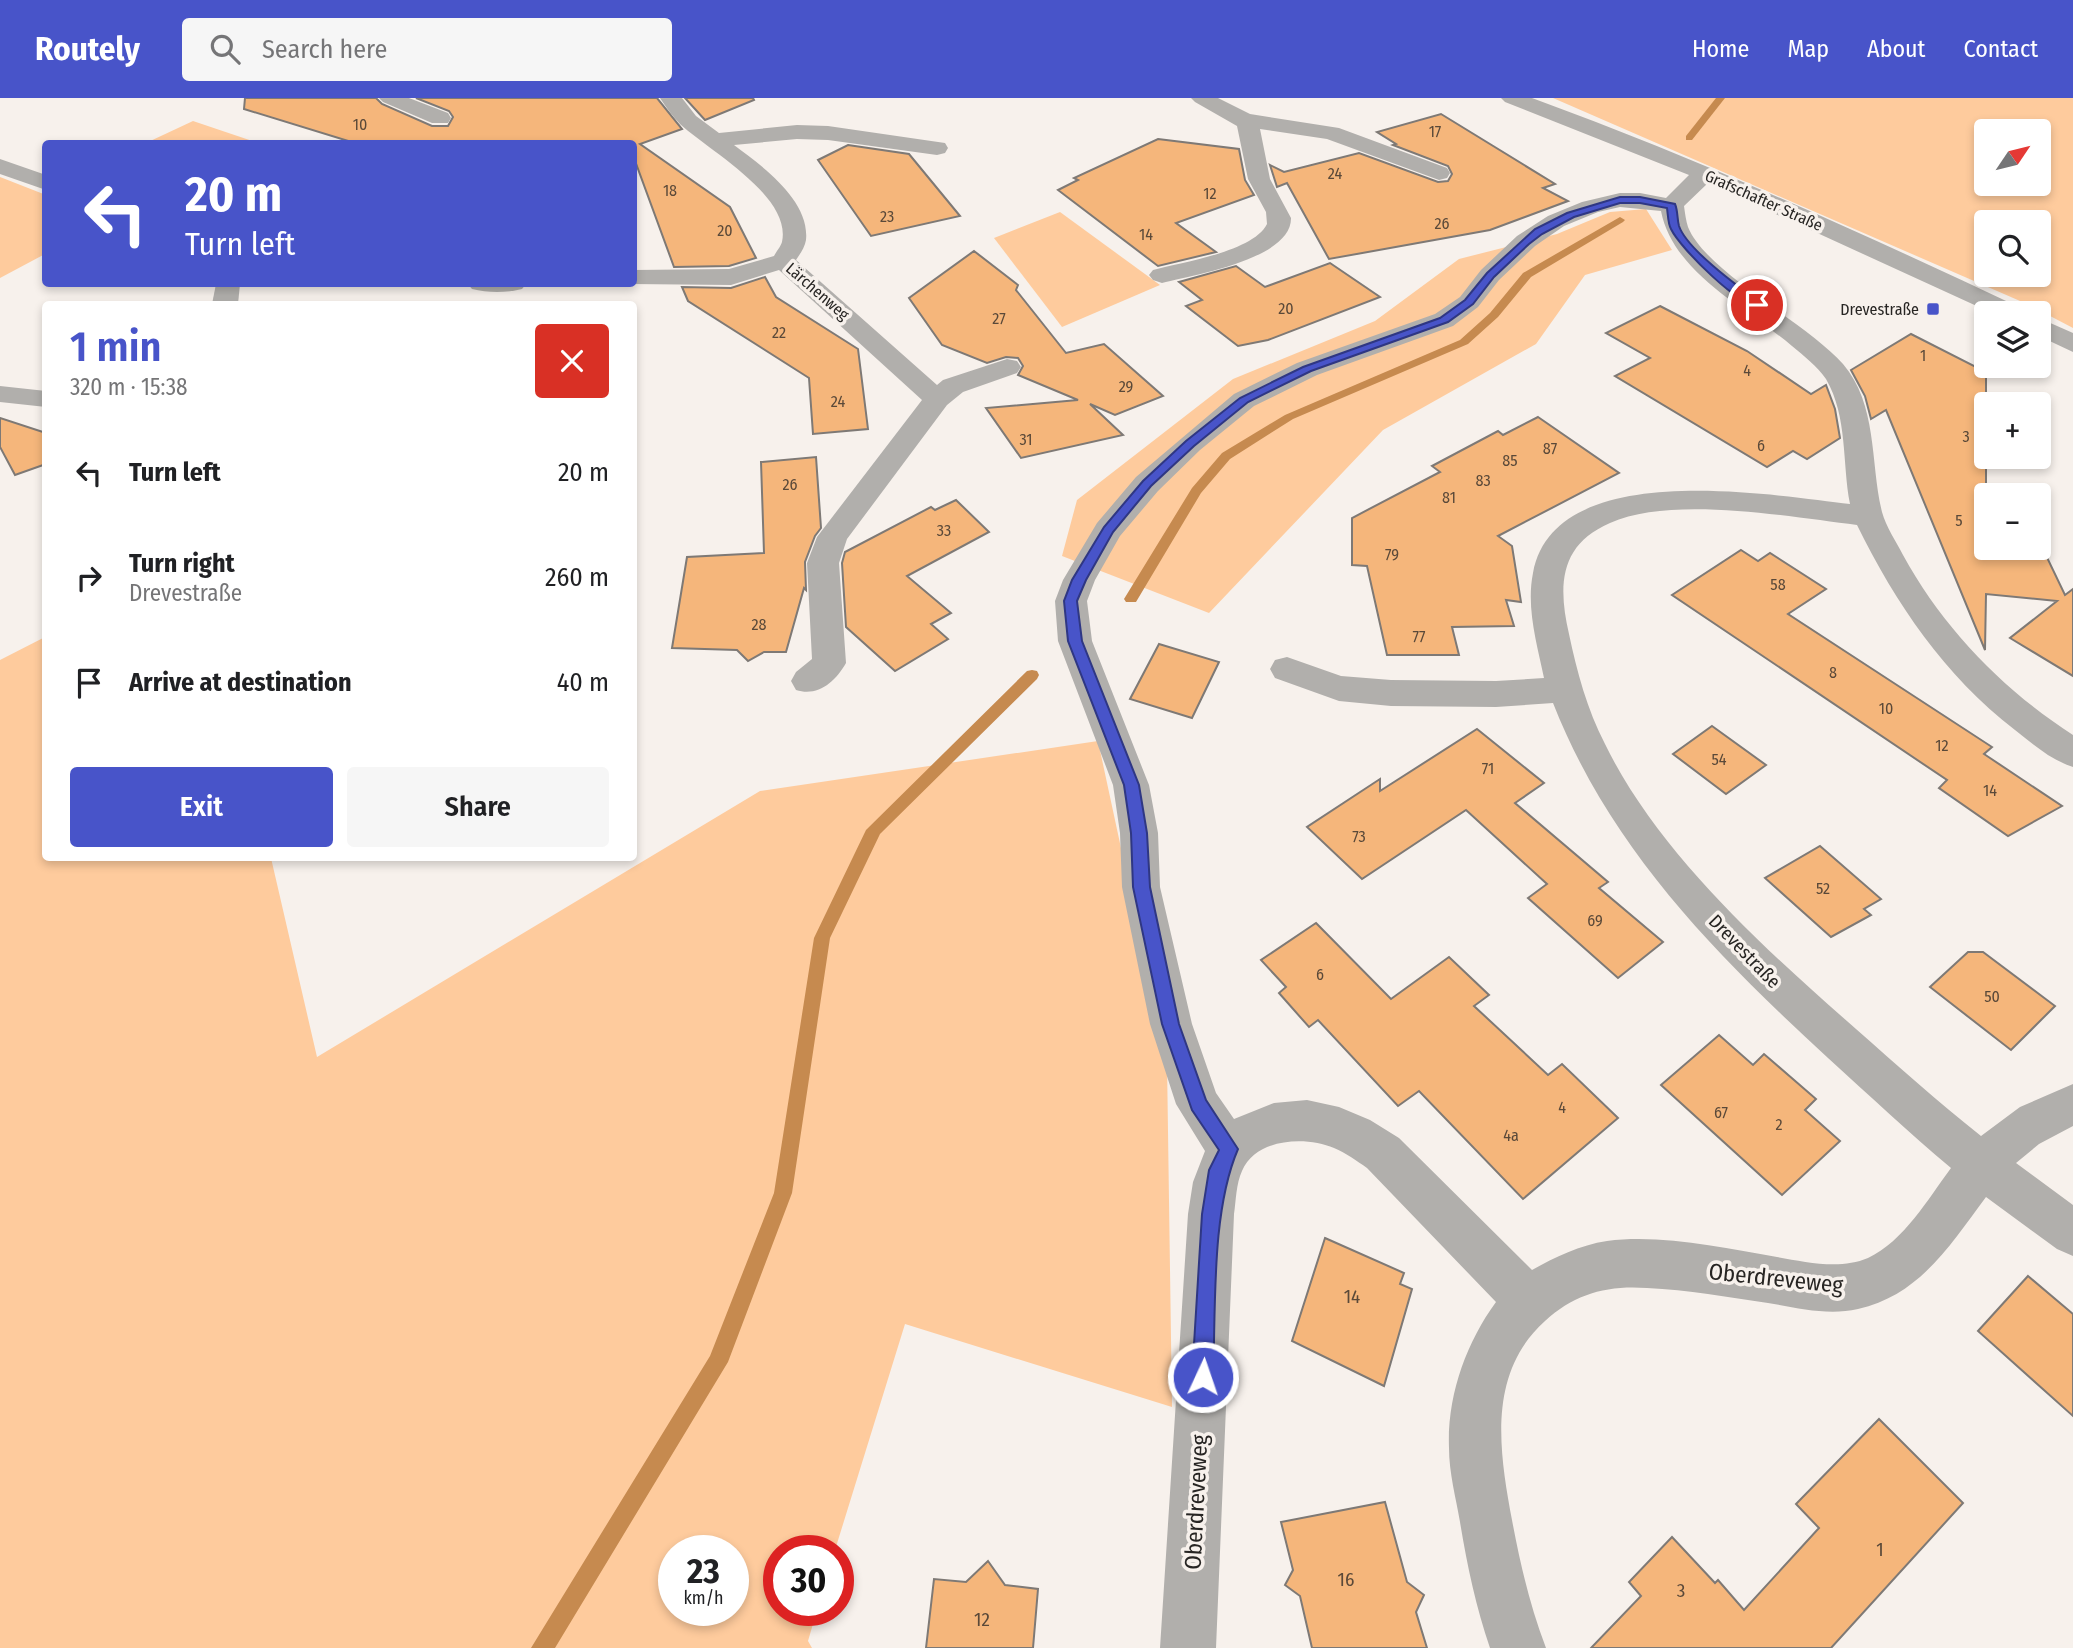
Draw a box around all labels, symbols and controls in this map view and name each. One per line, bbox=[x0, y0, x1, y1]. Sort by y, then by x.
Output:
search box bbox=[182, 18, 672, 81]
text: Routely bbox=[35, 29, 140, 69]
icon: search bbox=[206, 30, 244, 68]
text: Search here bbox=[262, 34, 387, 65]
text: Home bbox=[1692, 35, 1749, 63]
text: Map bbox=[1787, 35, 1829, 63]
text: About bbox=[1867, 35, 1925, 63]
text: Contact bbox=[1963, 35, 2038, 63]
house number: 10 bbox=[353, 115, 367, 134]
north arrow bbox=[1974, 119, 2051, 196]
map controls bbox=[1974, 119, 2051, 560]
house number: 17 bbox=[1429, 122, 1442, 141]
house number: 24 bbox=[1328, 164, 1342, 183]
text: 20 m bbox=[185, 165, 282, 224]
street label: Grafschafter Straße bbox=[1702, 166, 1826, 235]
icon: left bbox=[70, 168, 161, 259]
house number: 18 bbox=[663, 181, 677, 200]
house number: 12 bbox=[1203, 184, 1217, 203]
house number: 23 bbox=[880, 207, 894, 226]
button: search bbox=[1974, 210, 2051, 287]
house number: 26 bbox=[1435, 214, 1450, 233]
house number: 20 bbox=[717, 221, 733, 240]
text: Turn left bbox=[185, 225, 295, 263]
house number: 14 bbox=[1139, 225, 1153, 244]
street label: Lärchenweg bbox=[782, 259, 853, 324]
pin bbox=[1727, 275, 1787, 335]
icon: arrive bbox=[1738, 286, 1776, 324]
house number: 20 bbox=[1278, 299, 1294, 318]
place label: Drevestraße bbox=[1840, 300, 1919, 319]
marker: Drevestraße bbox=[1925, 301, 1941, 317]
button: layers bbox=[1974, 301, 2051, 378]
house number: 27 bbox=[992, 309, 1006, 328]
text: 1 min bbox=[70, 322, 161, 372]
house number: 22 bbox=[772, 323, 786, 342]
button: close bbox=[535, 324, 609, 398]
house number: 1 bbox=[1920, 346, 1926, 365]
house number: 4 bbox=[1743, 361, 1751, 380]
text: 320 m · 15:38 bbox=[70, 373, 188, 401]
house number: 29 bbox=[1119, 377, 1134, 396]
house number: 24 bbox=[831, 392, 845, 411]
button: + bbox=[1974, 392, 2051, 469]
house number: 3 bbox=[1962, 427, 1970, 446]
house number: 31 bbox=[1019, 430, 1033, 449]
house number: 6 bbox=[1757, 436, 1765, 455]
house number: 87 bbox=[1543, 439, 1558, 458]
house number: 85 bbox=[1502, 451, 1518, 470]
icon: left bbox=[70, 454, 108, 492]
text: Turn left bbox=[129, 457, 221, 488]
text: 20 m bbox=[558, 457, 609, 488]
house number: 83 bbox=[1475, 471, 1491, 490]
house number: 26 bbox=[783, 475, 798, 494]
button: − bbox=[1974, 483, 2051, 560]
house number: 81 bbox=[1442, 488, 1456, 507]
house number: 5 bbox=[1955, 511, 1963, 530]
house number: 33 bbox=[937, 521, 951, 540]
house number: 79 bbox=[1385, 545, 1399, 564]
text: Turn right bbox=[129, 548, 235, 579]
icon: right bbox=[70, 559, 108, 597]
text: 260 m bbox=[545, 562, 609, 593]
house number: 58 bbox=[1770, 575, 1786, 594]
text: Drevestraße bbox=[129, 579, 242, 607]
house number: 28 bbox=[751, 615, 767, 634]
house number: 77 bbox=[1412, 627, 1426, 646]
house number: 8 bbox=[1829, 663, 1837, 682]
icon: arrive bbox=[70, 664, 108, 702]
text: Arrive at destination bbox=[129, 667, 352, 698]
text: 40 m bbox=[557, 667, 609, 698]
house number: 10 bbox=[1879, 699, 1893, 718]
house number: 12 bbox=[1935, 736, 1949, 755]
house number: 54 bbox=[1711, 750, 1727, 769]
house number: 71 bbox=[1482, 759, 1494, 778]
button: Exit bbox=[70, 767, 333, 847]
button: Share bbox=[347, 767, 609, 847]
house number: 14 bbox=[1983, 781, 1997, 800]
house number: 73 bbox=[1352, 827, 1366, 846]
house number: 52 bbox=[1816, 879, 1830, 898]
street label: Drevestraße bbox=[1704, 910, 1785, 993]
house number: 69 bbox=[1587, 911, 1603, 930]
house number: 6 bbox=[1316, 965, 1324, 984]
house number: 50 bbox=[1984, 987, 2000, 1006]
house number: 4 bbox=[1558, 1098, 1566, 1117]
house number: 67 bbox=[1714, 1103, 1729, 1122]
house number: 2 bbox=[1775, 1115, 1783, 1134]
house number: 4a bbox=[1503, 1126, 1519, 1145]
street label: Oberdreveweg bbox=[1707, 1257, 1845, 1299]
house number: 14 bbox=[1344, 1285, 1360, 1308]
position arrow bbox=[1166, 1340, 1240, 1414]
street label: Oberdreveweg bbox=[1178, 1434, 1214, 1570]
speed limit sign: 30 bbox=[763, 1535, 854, 1626]
house number: 1 bbox=[1876, 1538, 1884, 1561]
text: 23 bbox=[687, 1550, 720, 1592]
house number: 16 bbox=[1338, 1568, 1354, 1591]
house number: 3 bbox=[1677, 1579, 1685, 1602]
text: km/h bbox=[683, 1587, 724, 1609]
house number: 12 bbox=[974, 1608, 990, 1631]

